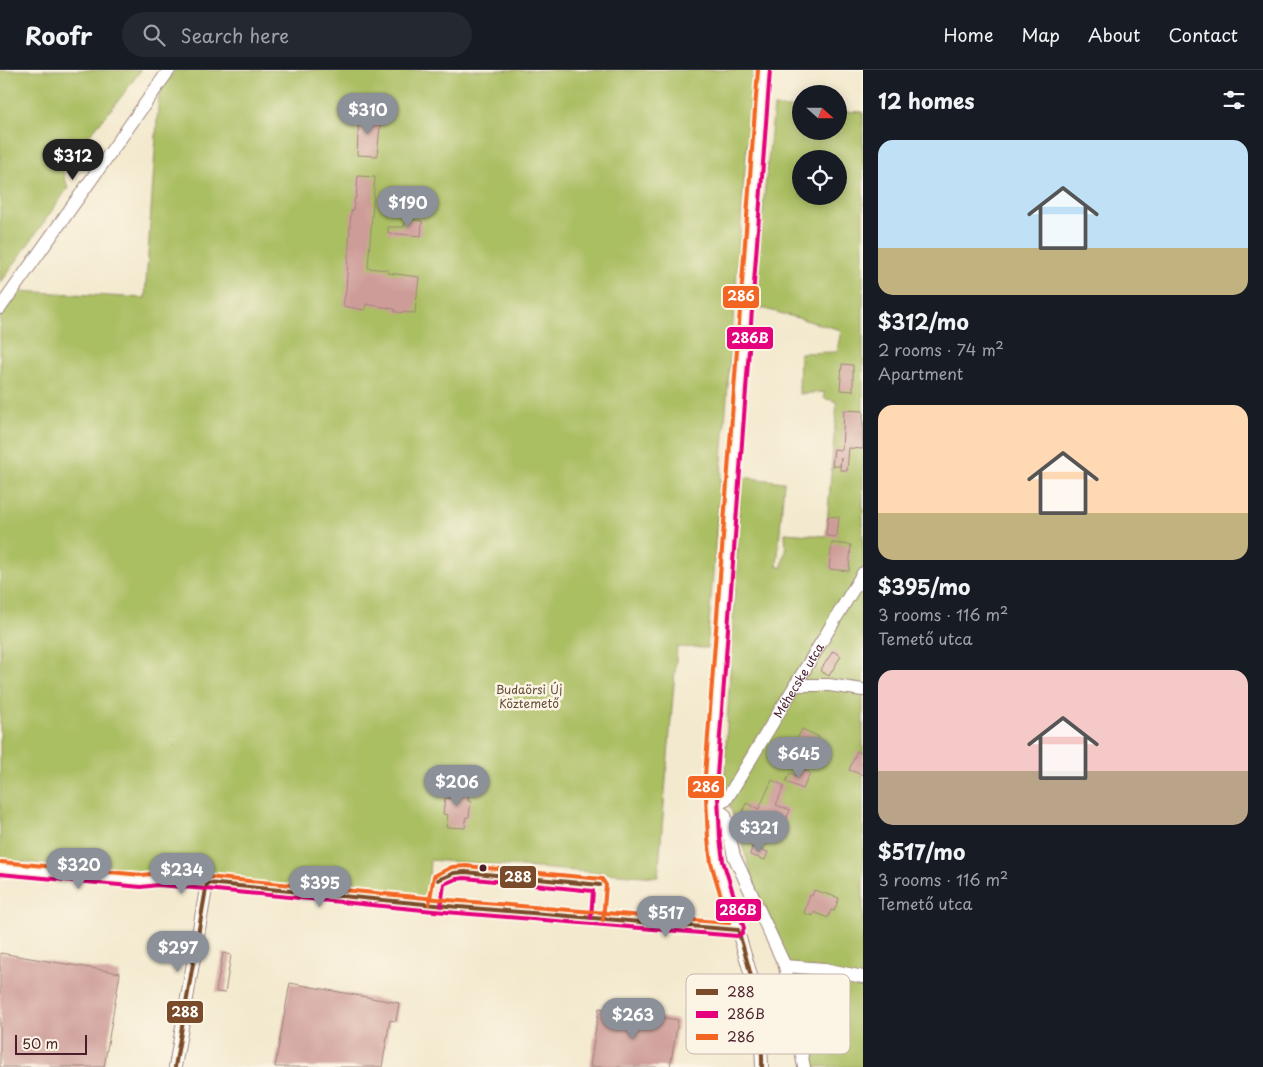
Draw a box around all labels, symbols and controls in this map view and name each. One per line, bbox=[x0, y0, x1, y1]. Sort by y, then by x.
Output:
search box bbox=[122, 12, 472, 57]
text: Roofr bbox=[25, 17, 92, 53]
icon: search bbox=[140, 21, 168, 49]
text: Search here bbox=[180, 21, 289, 49]
text: Home bbox=[943, 21, 993, 48]
text: Map bbox=[1021, 21, 1060, 48]
text: About bbox=[1088, 21, 1140, 48]
text: Contact bbox=[1168, 21, 1238, 48]
text: 12 homes bbox=[878, 84, 975, 116]
north arrow bbox=[792, 85, 848, 140]
map controls bbox=[792, 85, 847, 205]
icon: filters bbox=[1220, 86, 1248, 114]
pin: $310 bbox=[338, 92, 398, 135]
text: $310 bbox=[348, 97, 388, 121]
pin: $312 bbox=[43, 138, 103, 181]
text: $312 bbox=[54, 143, 92, 167]
button: locate bbox=[792, 150, 847, 205]
icon: home bbox=[1018, 173, 1108, 263]
pin: $190 bbox=[378, 186, 438, 228]
text: $190 bbox=[388, 190, 428, 214]
line badge: 286 bbox=[722, 285, 760, 309]
text: 286 bbox=[727, 285, 755, 306]
text: $312/mo bbox=[878, 305, 969, 337]
line badge: 286B bbox=[726, 326, 774, 350]
text: 286B bbox=[731, 327, 769, 348]
text: 2 rooms · 74 m² bbox=[878, 337, 1004, 361]
text: Apartment bbox=[878, 361, 963, 385]
icon: home bbox=[1018, 438, 1108, 528]
text: $395/mo bbox=[878, 570, 970, 602]
text: 3 rooms · 116 m² bbox=[878, 602, 1008, 626]
text: Temető utca bbox=[878, 626, 972, 650]
street label: Méhecske utca bbox=[769, 639, 828, 721]
park label: Budaörsi Új Köztemető bbox=[496, 680, 562, 712]
icon: home bbox=[1018, 703, 1108, 793]
pin: $645 bbox=[769, 736, 829, 779]
text: $645 bbox=[778, 741, 820, 765]
pin: $206 bbox=[427, 764, 487, 807]
text: $206 bbox=[435, 769, 479, 793]
line badge: 286 bbox=[687, 775, 725, 799]
text: 286 bbox=[692, 776, 720, 797]
pin: $321 bbox=[729, 810, 789, 853]
text: $321 bbox=[740, 815, 778, 839]
text: $517/mo bbox=[878, 835, 965, 867]
pin: $320 bbox=[49, 848, 109, 890]
text: $320 bbox=[57, 852, 101, 876]
pin: $234 bbox=[152, 852, 212, 895]
text: $234 bbox=[161, 857, 203, 881]
unlabelled marker bbox=[478, 863, 488, 873]
line badge: 288 bbox=[499, 865, 537, 889]
pin: $395 bbox=[290, 866, 350, 908]
text: 288 bbox=[504, 866, 532, 887]
text: 3 rooms · 116 m² bbox=[878, 867, 1008, 891]
text: $395 bbox=[300, 870, 340, 894]
text: Temető utca bbox=[878, 891, 972, 915]
pin: $517 bbox=[636, 896, 696, 938]
line badge: 286B bbox=[715, 898, 762, 922]
text: 286B bbox=[719, 899, 757, 920]
text: $517 bbox=[648, 900, 684, 924]
pin: $297 bbox=[148, 930, 208, 973]
text: $297 bbox=[158, 935, 198, 959]
legend bbox=[686, 974, 850, 1054]
text: 288 bbox=[727, 981, 755, 1002]
pin: $263 bbox=[603, 998, 663, 1040]
line badge: 288 bbox=[166, 1000, 204, 1024]
text: 288 bbox=[171, 1001, 199, 1022]
text: $263 bbox=[612, 1002, 654, 1026]
text: 286B bbox=[727, 1003, 765, 1024]
text: 286 bbox=[727, 1026, 755, 1047]
scale bar bbox=[15, 1032, 88, 1055]
text: 50 m bbox=[22, 1033, 58, 1054]

